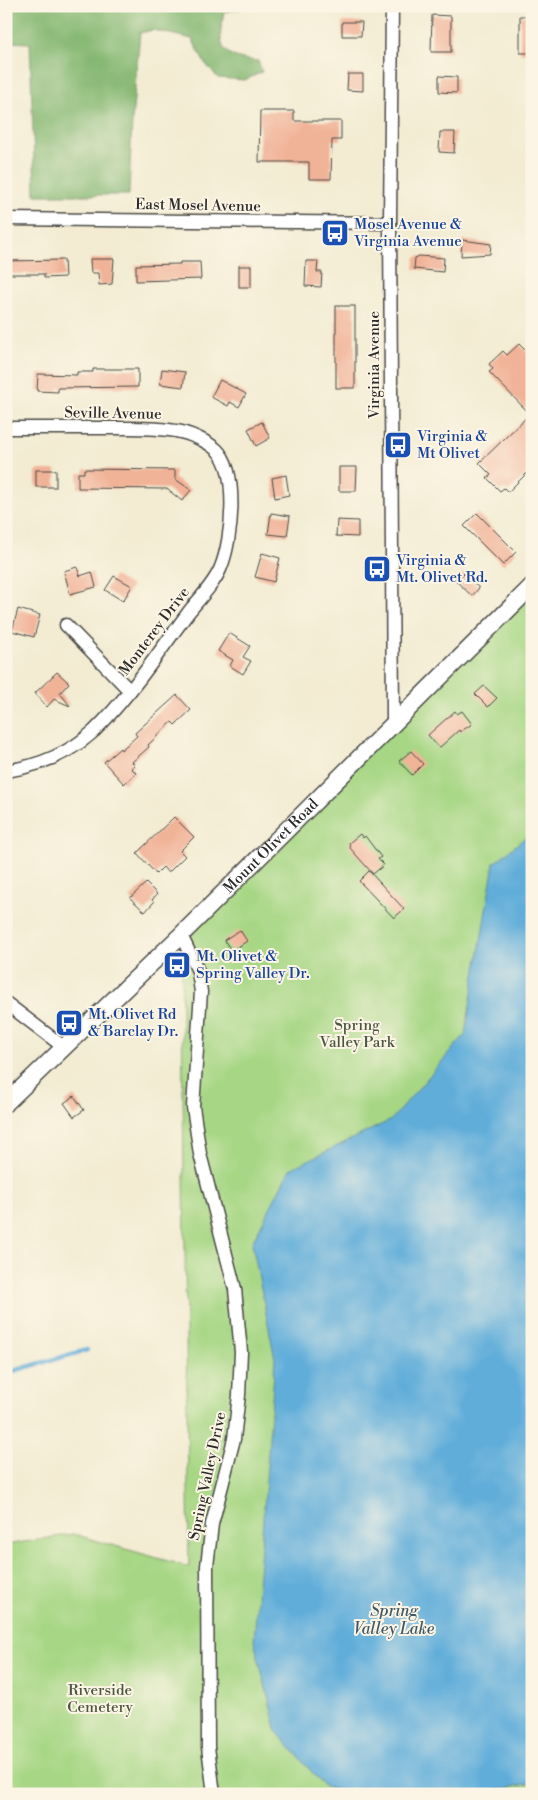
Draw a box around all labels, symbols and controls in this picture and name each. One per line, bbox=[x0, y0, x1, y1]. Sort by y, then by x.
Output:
street label: East Mosel Avenue bbox=[135, 195, 261, 216]
place label: Mosel Avenue & Virginia Avenue bbox=[353, 215, 462, 251]
bus stop icon: Mosel Avenue & Virginia Avenue bbox=[320, 218, 350, 248]
street label: Virginia Avenue bbox=[365, 311, 384, 420]
street label: Seville Avenue bbox=[64, 403, 162, 424]
place label: Virginia & Mt Olivet bbox=[416, 427, 487, 463]
bus stop icon: Virginia & Mt Olivet bbox=[383, 430, 413, 460]
place label: Virginia & Mt. Olivet Rd. bbox=[395, 551, 488, 587]
bus stop icon: Virginia & Mt. Olivet Rd. bbox=[362, 554, 392, 584]
street label: Monterey Drive bbox=[115, 583, 194, 679]
street label: Mount Olivet Road bbox=[219, 794, 323, 898]
place label: Mt. Olivet & Spring Valley Dr. bbox=[196, 947, 310, 983]
bus stop icon: Mt. Olivet & Spring Valley Dr. bbox=[162, 950, 192, 980]
place label: Mt. Olivet Rd & Barclay Dr. bbox=[88, 1005, 178, 1041]
bus stop icon: Mt. Olivet Rd & Barclay Dr. bbox=[54, 1008, 84, 1038]
park label: Spring Valley Park bbox=[318, 1016, 396, 1052]
street label: Spring Valley Drive bbox=[185, 1410, 230, 1542]
water label: Spring Valley Lake bbox=[354, 1601, 435, 1639]
park label: Riverside Cemetery bbox=[67, 1681, 134, 1717]

